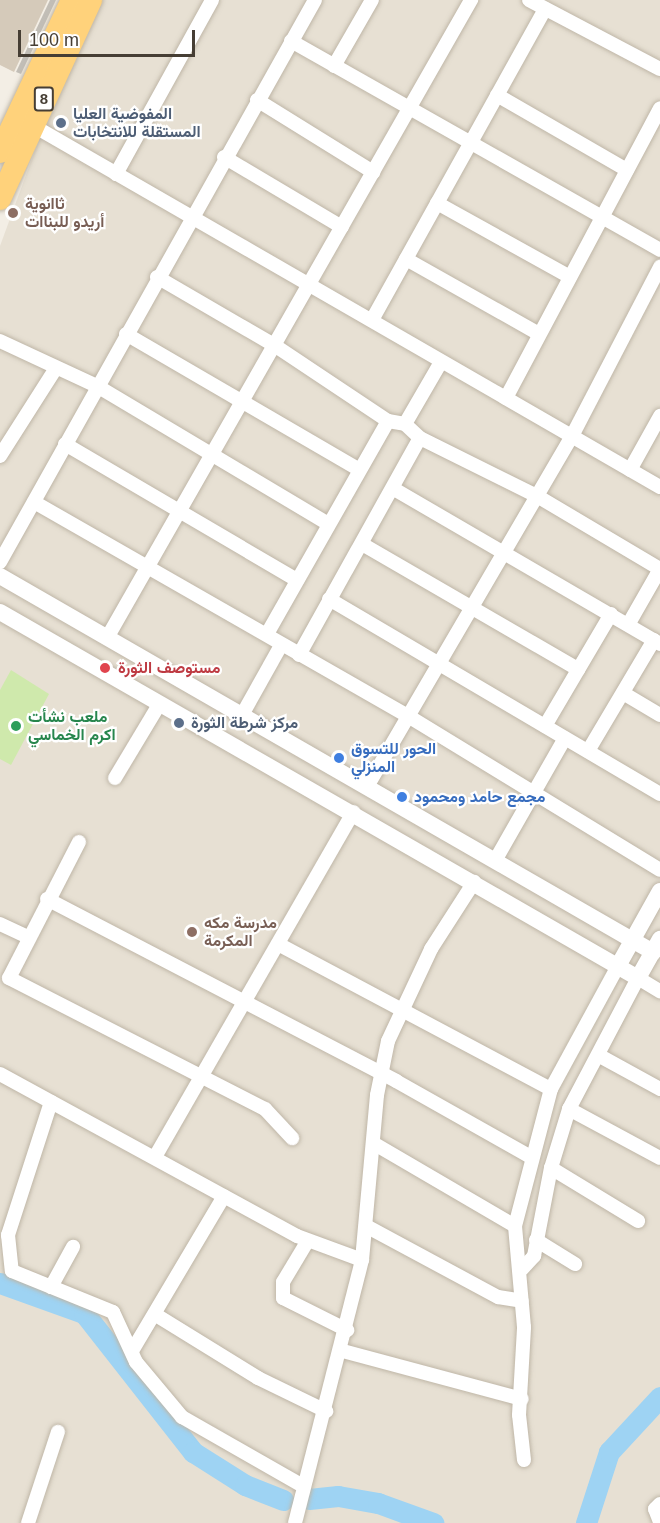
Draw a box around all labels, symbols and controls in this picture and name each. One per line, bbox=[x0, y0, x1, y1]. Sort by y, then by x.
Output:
scale bar bbox=[21, 18, 198, 56]
text: 100 m bbox=[29, 30, 79, 50]
road number: 8 bbox=[34, 87, 54, 111]
place label: المفوضية العليا المستقلة للانتخابات bbox=[73, 104, 201, 142]
marker: المفوضية العليا المستقلة للانتخابات bbox=[54, 116, 68, 130]
place label: ثاانوية أريدو للبناات bbox=[25, 194, 104, 232]
marker: ثاانوية أريدو للبناات bbox=[6, 206, 20, 220]
place label: مستوصف الثورة bbox=[118, 658, 220, 678]
marker: مستوصف الثورة bbox=[96, 659, 114, 677]
place label: ملعب نشأت اكرم الخماسي bbox=[28, 707, 116, 745]
place label: مركز شرطة الثورة bbox=[191, 713, 298, 733]
marker: مركز شرطة الثورة bbox=[172, 716, 186, 730]
marker: ملعب نشأت اكرم الخماسي bbox=[9, 719, 23, 733]
place label: الحور للتسوق المنزلي bbox=[351, 739, 436, 777]
marker: الحور للتسوق المنزلي bbox=[332, 751, 346, 765]
place label: مجمع حامد ومحمود bbox=[414, 787, 545, 807]
marker: مجمع حامد ومحمود bbox=[395, 790, 409, 804]
place label: مدرسة مكه المكرمة bbox=[204, 913, 277, 951]
marker: مدرسة مكه المكرمة bbox=[185, 925, 199, 939]

